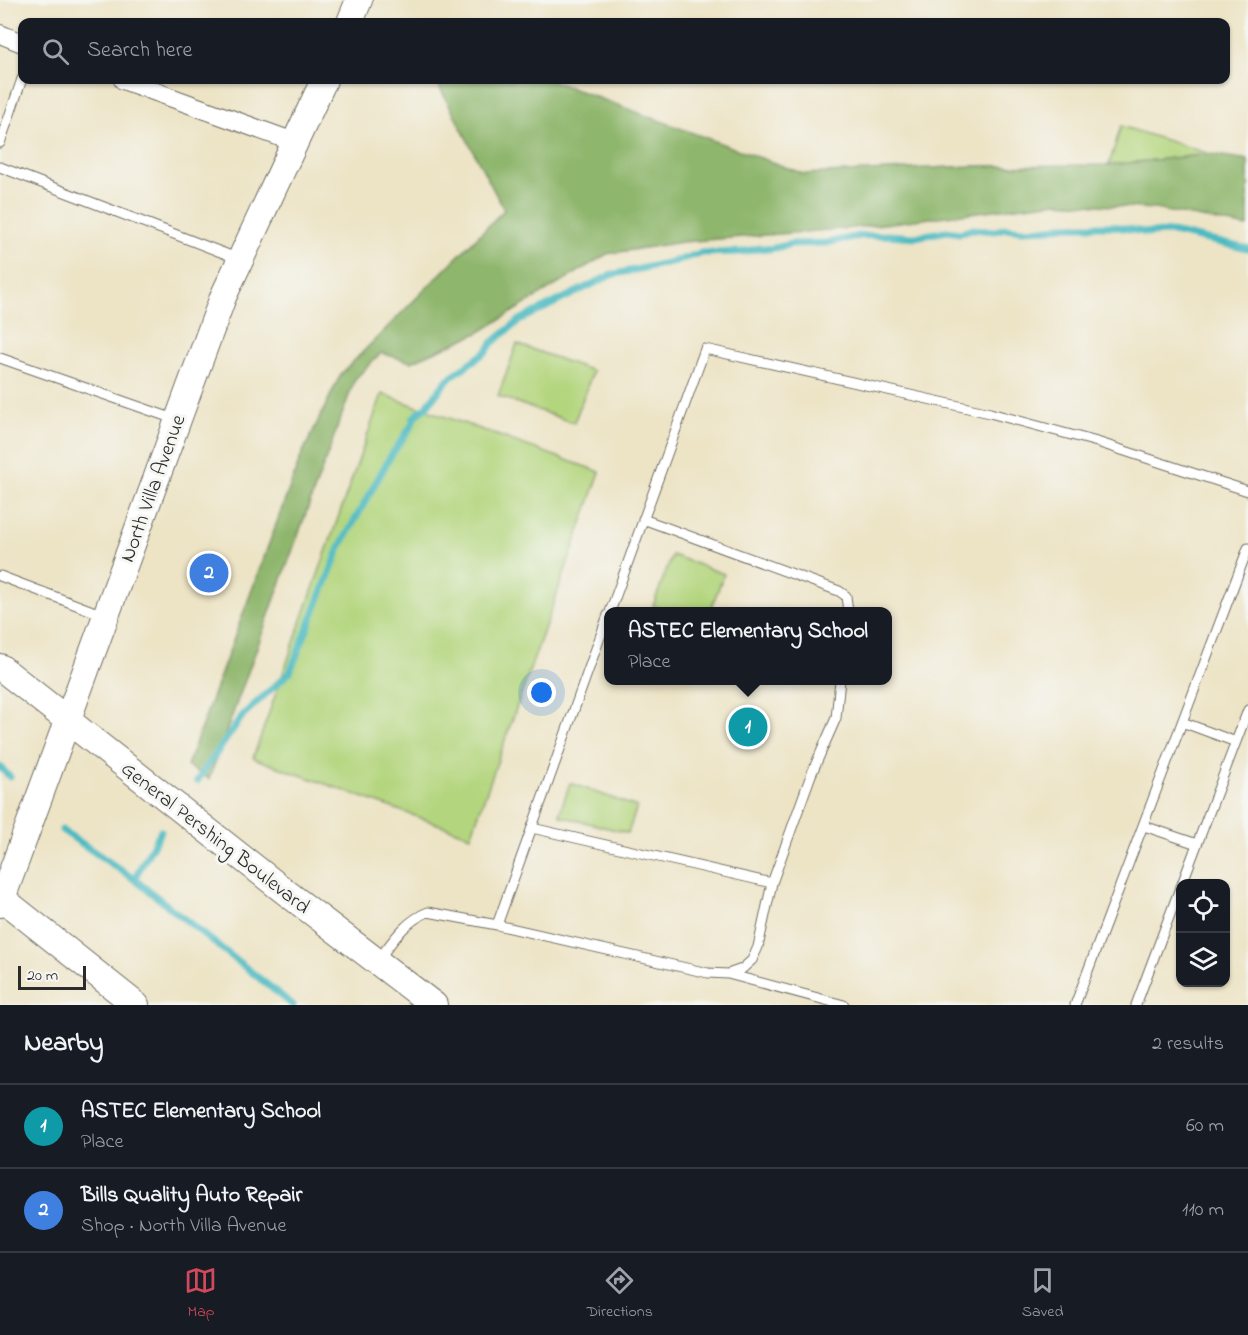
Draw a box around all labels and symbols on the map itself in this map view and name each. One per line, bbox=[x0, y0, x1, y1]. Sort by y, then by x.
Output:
street label: North Villa Avenue bbox=[113, 410, 195, 567]
pin: 2 bbox=[190, 550, 228, 596]
your location bbox=[527, 678, 556, 707]
pin: 1 bbox=[728, 704, 768, 750]
street label: General Pershing Boulevard bbox=[113, 755, 316, 924]
scale bar bbox=[18, 963, 86, 990]

